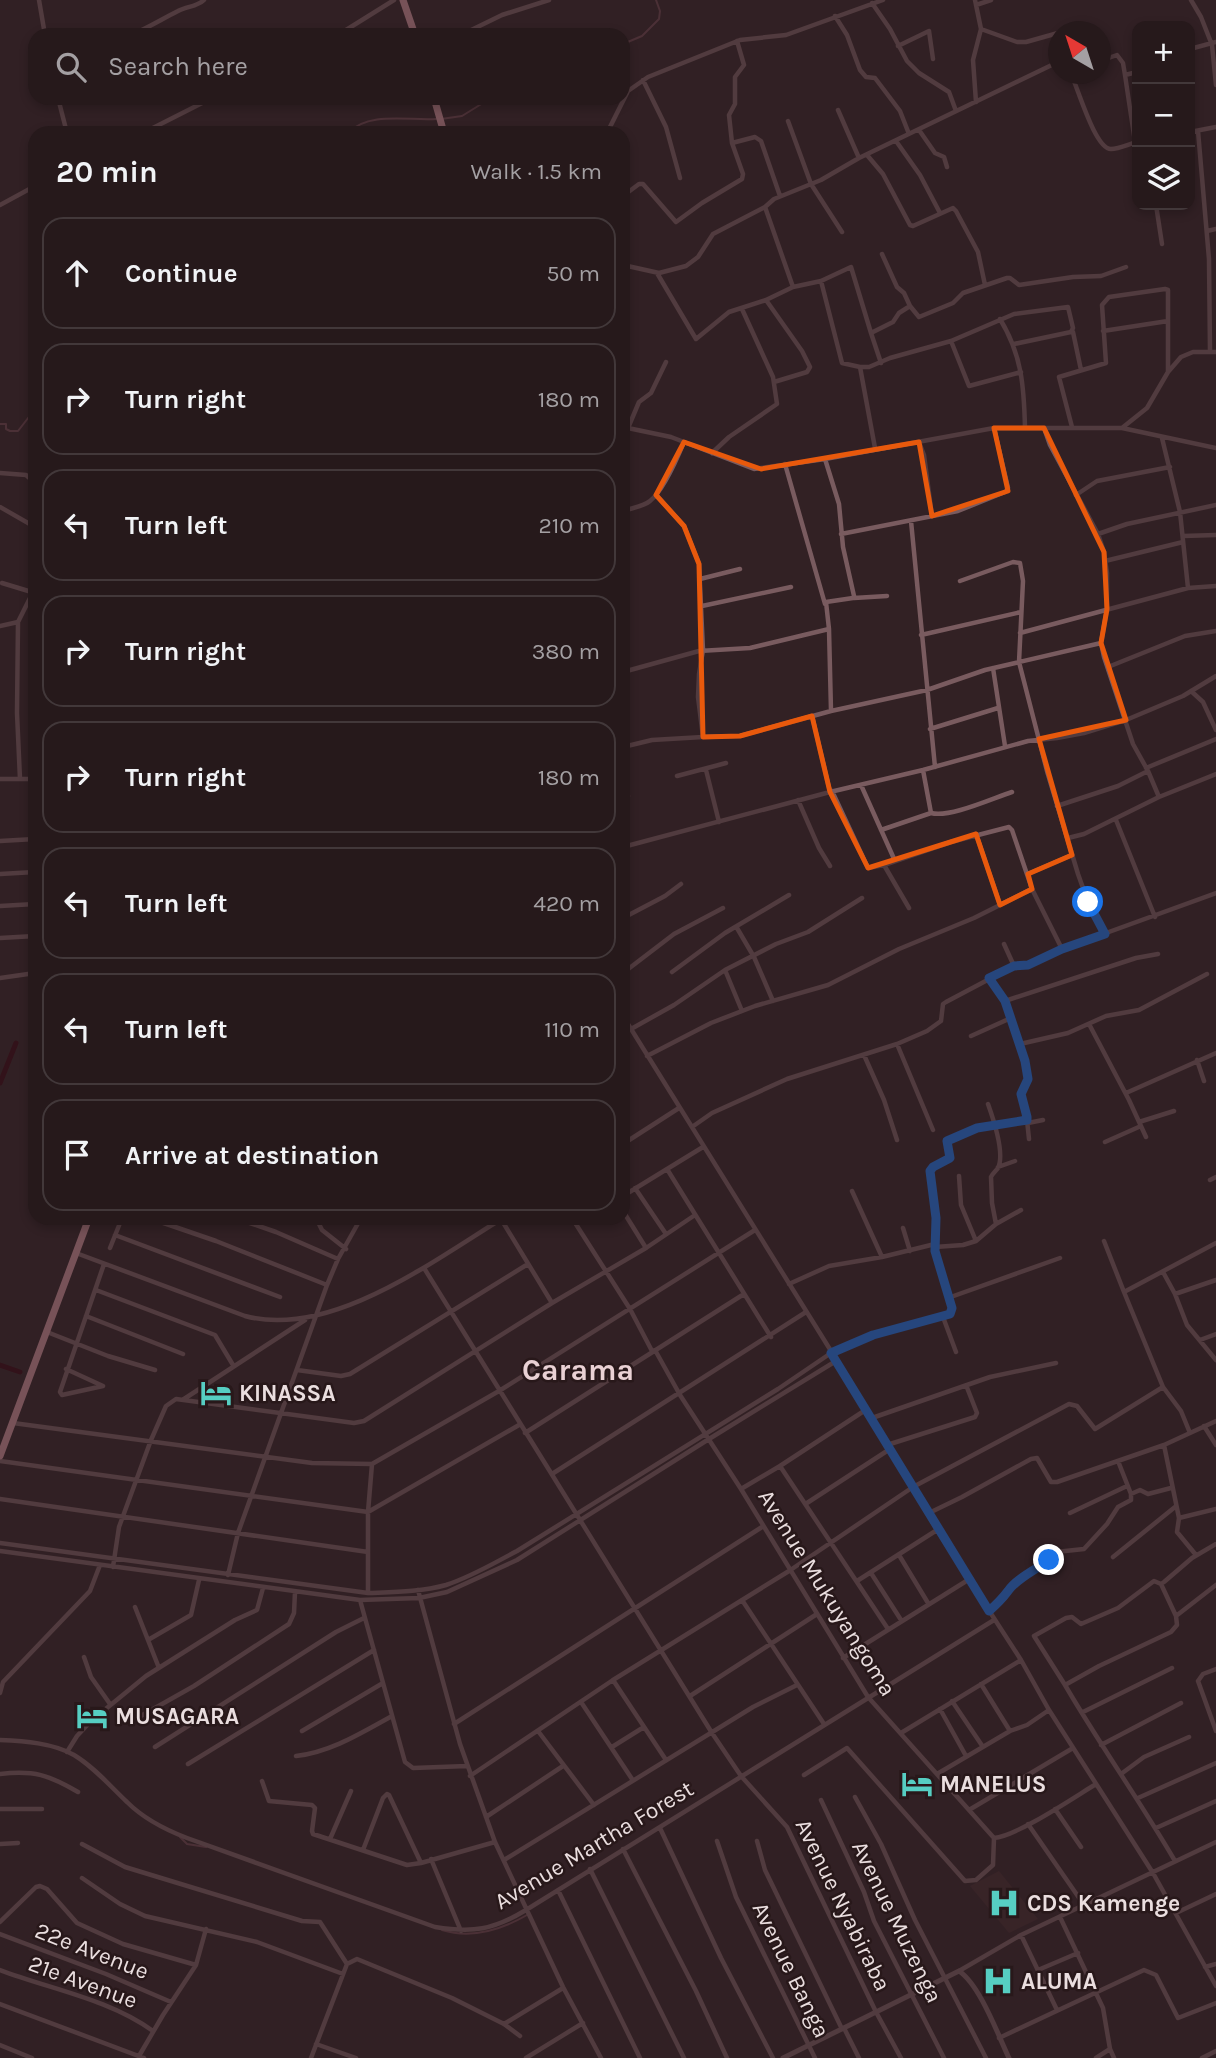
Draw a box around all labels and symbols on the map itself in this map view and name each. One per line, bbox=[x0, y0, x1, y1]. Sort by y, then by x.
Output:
north arrow bbox=[1048, 21, 1111, 84]
route start bbox=[1072, 886, 1103, 917]
district label: Carama bbox=[522, 1352, 634, 1388]
hotel icon: KINASSA bbox=[199, 1376, 233, 1410]
place label: KINASSA bbox=[239, 1380, 336, 1407]
street label: Avenue Mukuyangoma bbox=[752, 1485, 902, 1701]
route end bbox=[1033, 1544, 1064, 1575]
hotel icon: MUSAGARA bbox=[75, 1699, 109, 1733]
place label: MUSAGARA bbox=[115, 1703, 239, 1730]
hotel icon: MANELUS bbox=[900, 1767, 934, 1801]
place label: MANELUS bbox=[940, 1771, 1046, 1798]
street label: Avenue Martha Forest bbox=[490, 1775, 699, 1915]
street label: Avenue Nyabiraba bbox=[790, 1815, 896, 1995]
street label: Avenue Muzenga bbox=[846, 1837, 948, 2007]
hospital icon: CDS Kamenge bbox=[987, 1886, 1021, 1920]
place label: CDS Kamenge bbox=[1027, 1890, 1180, 1917]
street label: Avenue Banga bbox=[747, 1898, 835, 2042]
street label: 22e Avenue bbox=[31, 1917, 153, 1985]
street label: 21e Avenue bbox=[25, 1950, 141, 2014]
hospital icon: ALUMA bbox=[981, 1964, 1015, 1998]
place label: ALUMA bbox=[1021, 1968, 1097, 1995]

